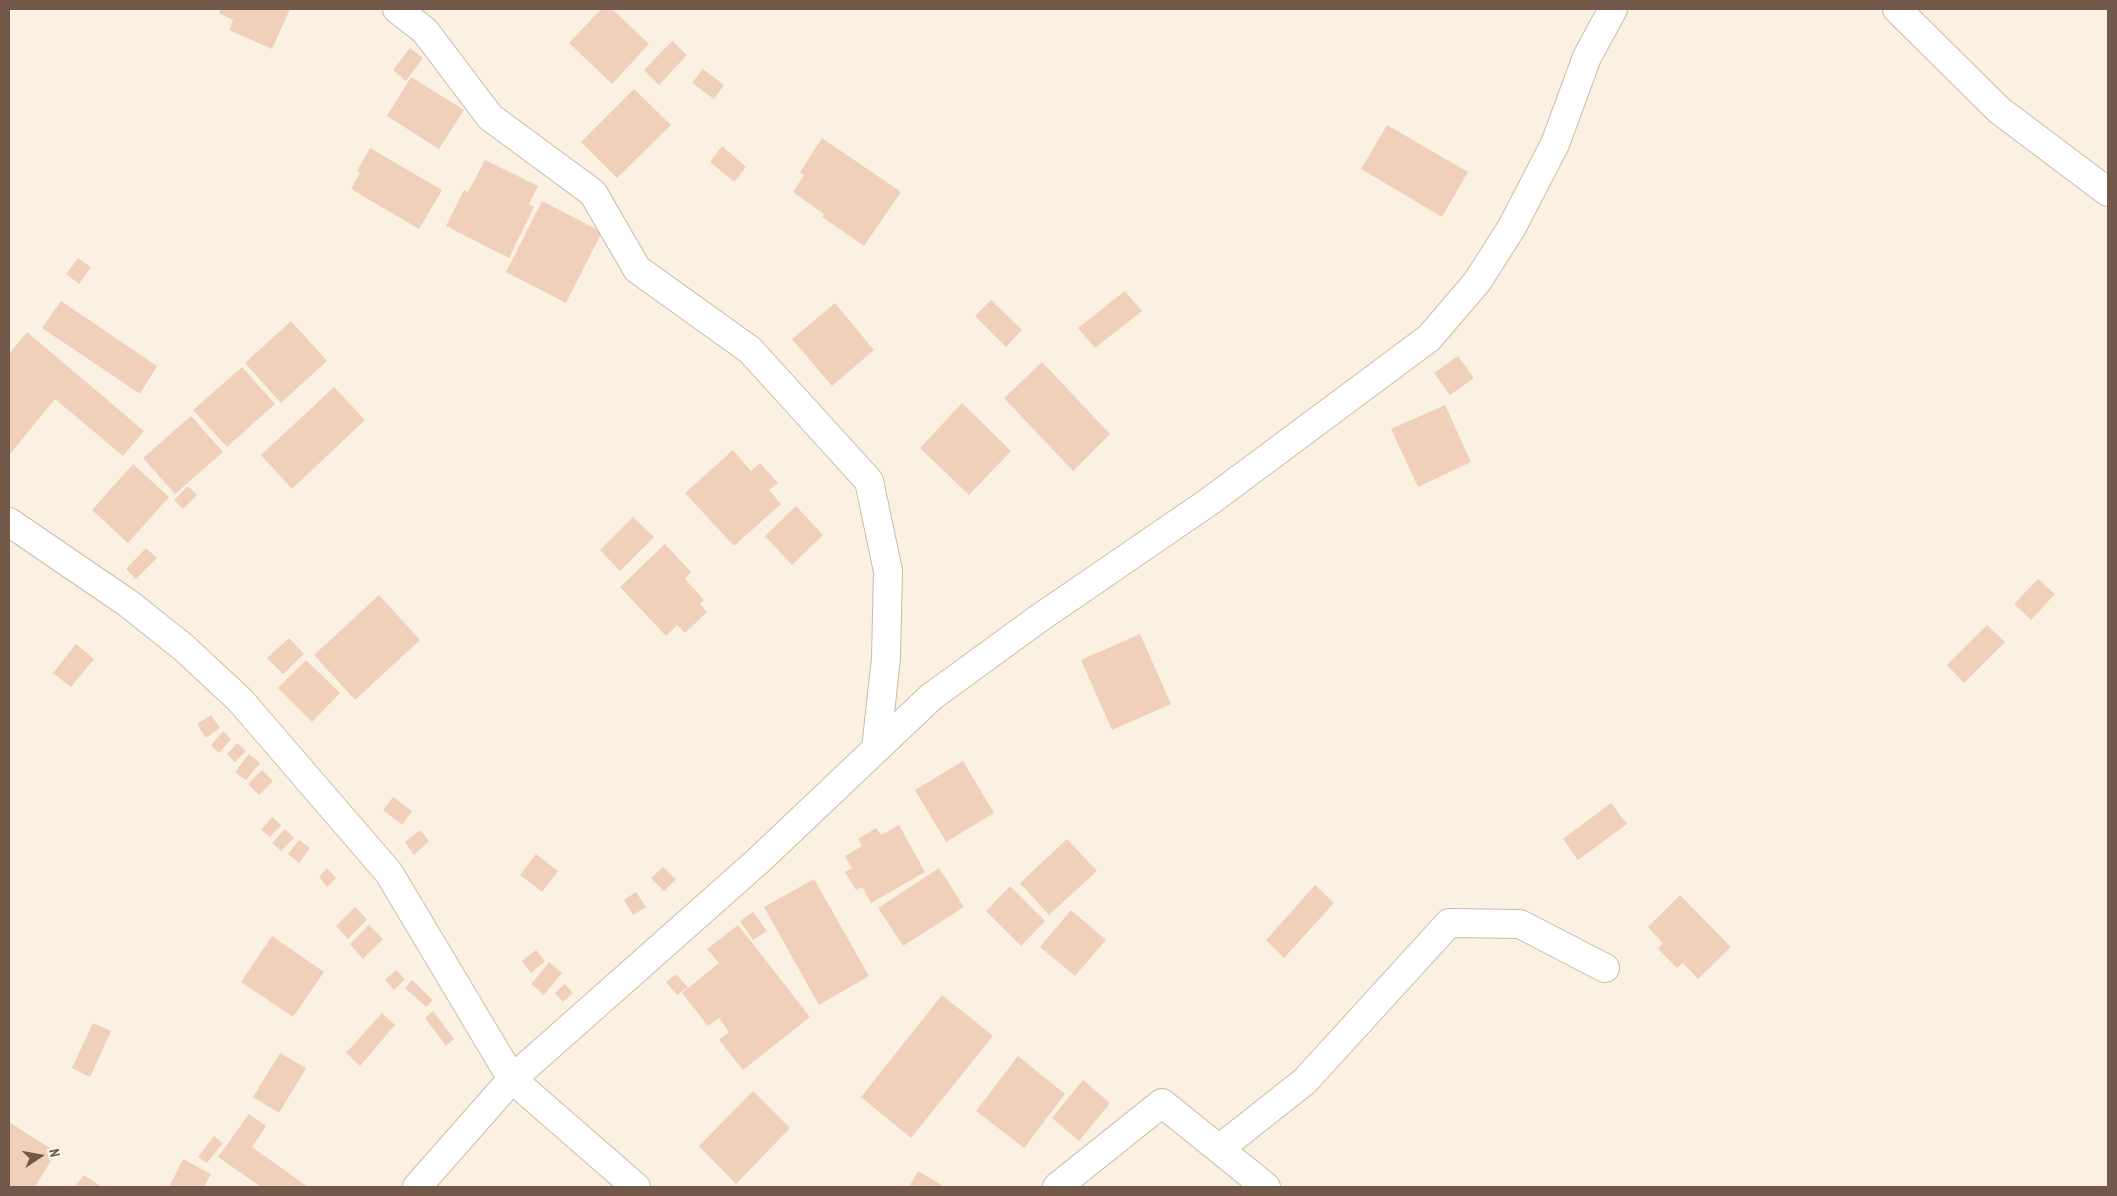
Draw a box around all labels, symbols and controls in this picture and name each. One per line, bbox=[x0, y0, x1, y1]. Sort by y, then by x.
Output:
north arrow bbox=[15, 1131, 65, 1181]
text: N bbox=[45, 1147, 64, 1158]

